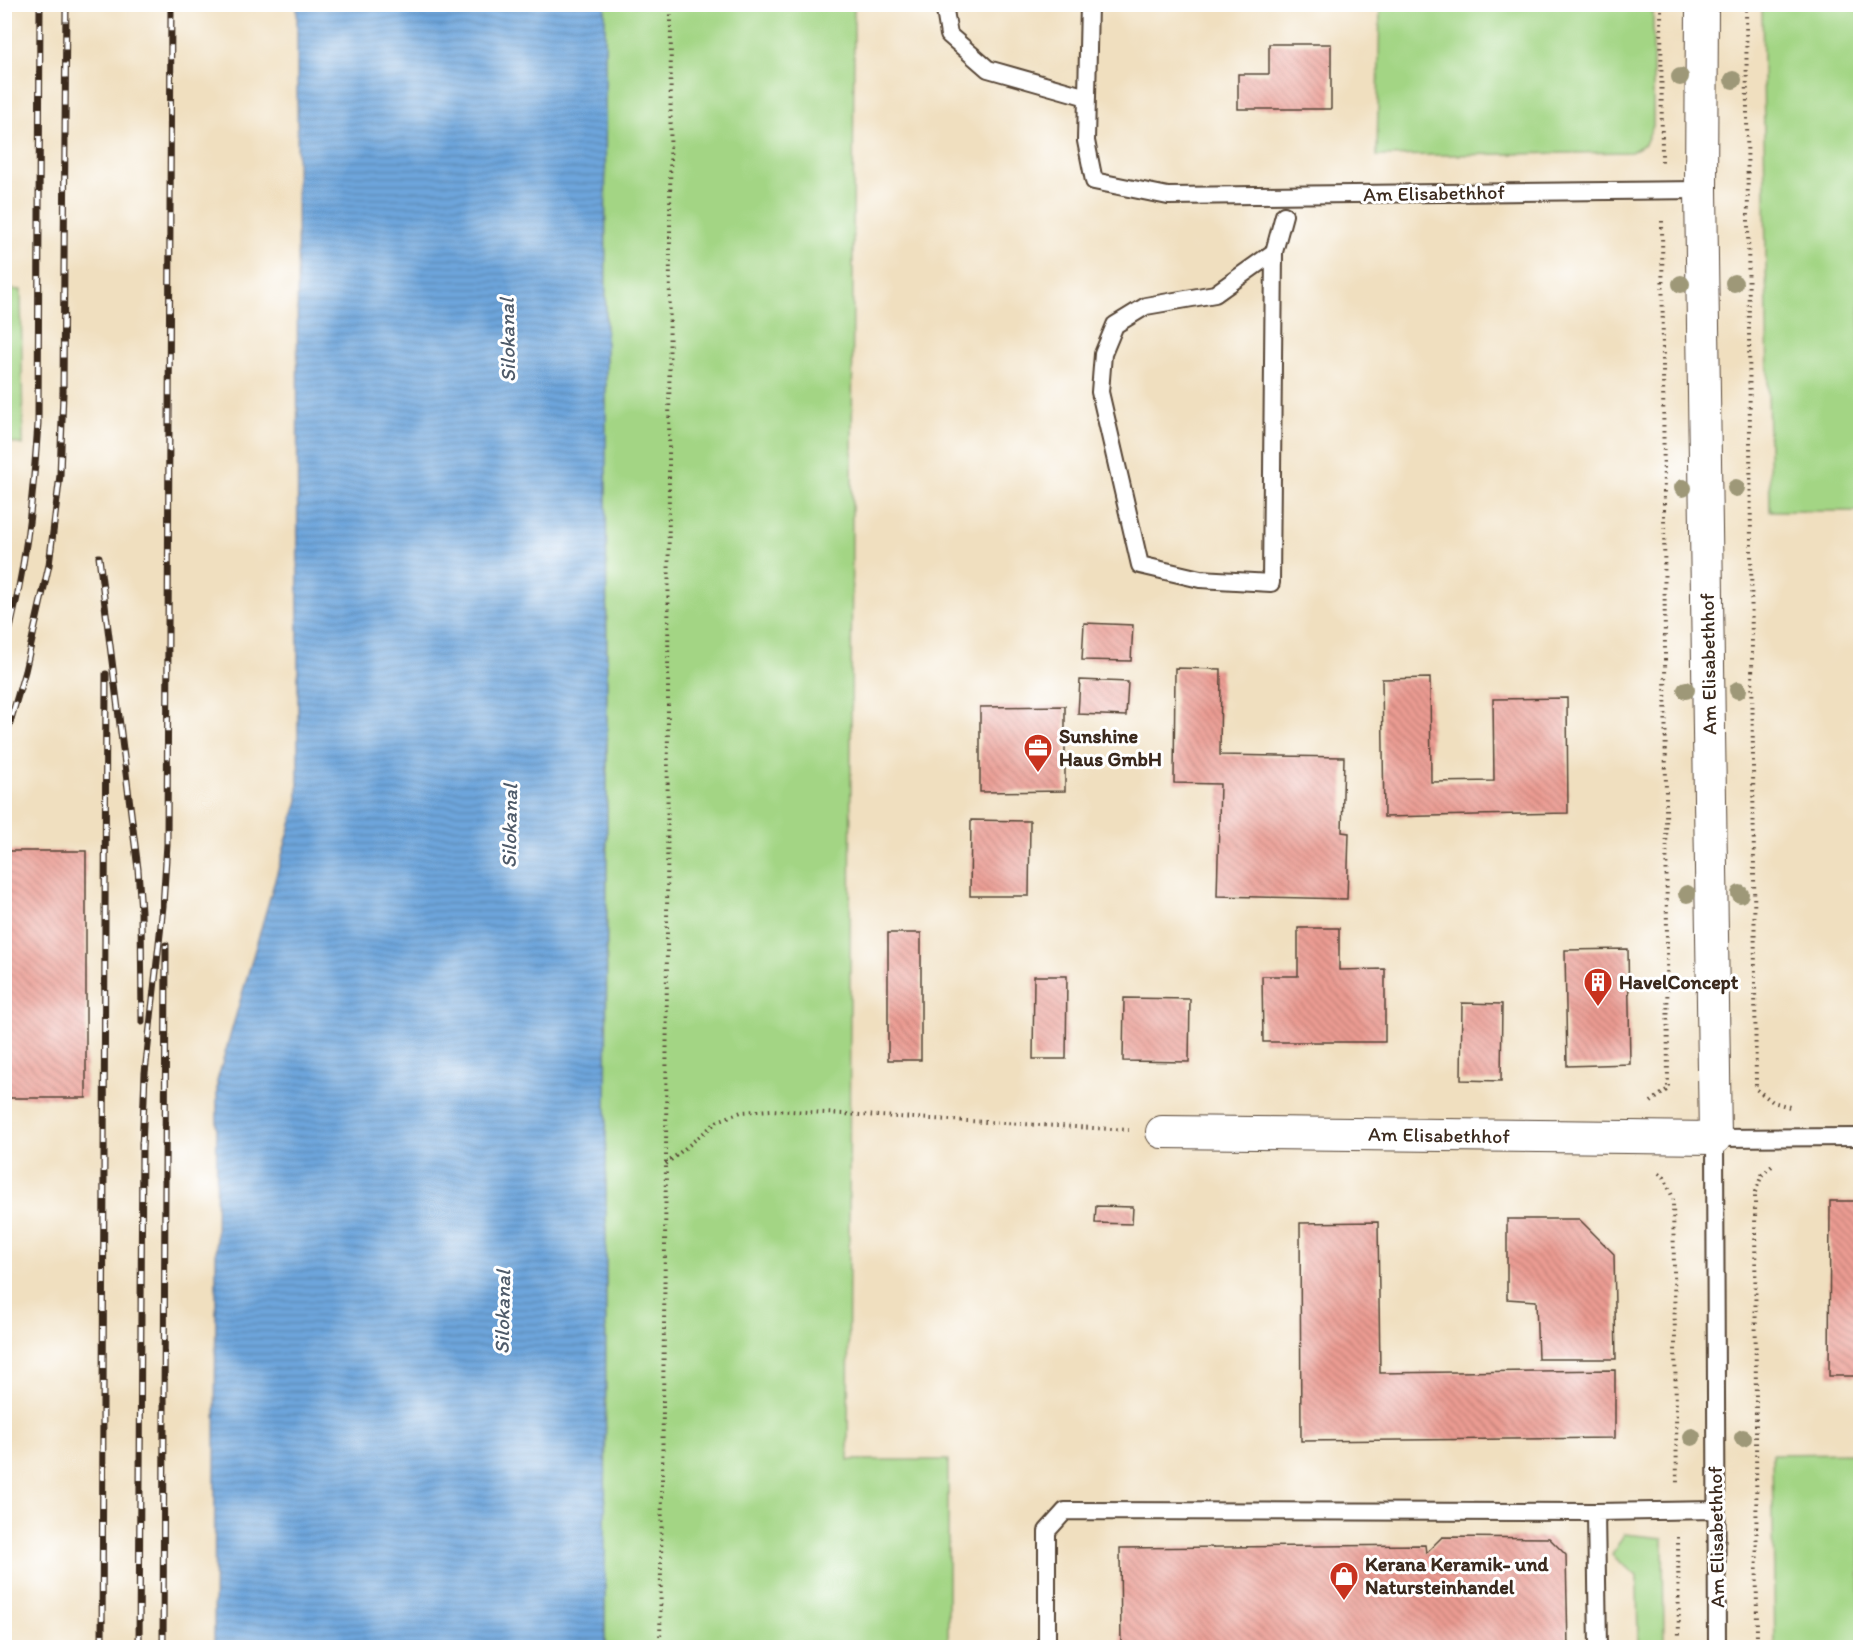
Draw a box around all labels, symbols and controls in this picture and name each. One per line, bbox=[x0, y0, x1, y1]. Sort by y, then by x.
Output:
street label: Am Elisabethhof bbox=[1363, 180, 1505, 206]
water label: Silokanal bbox=[494, 296, 520, 382]
street label: Am Elisabethhof bbox=[1695, 593, 1721, 735]
place label: Sunshine Haus GmbH bbox=[1059, 724, 1162, 771]
office icon: Sunshine Haus GmbH bbox=[1022, 732, 1054, 774]
water label: Silokanal bbox=[496, 782, 522, 868]
building icon: HavelConcept bbox=[1582, 966, 1614, 1008]
place label: HavelConcept bbox=[1619, 970, 1739, 995]
street label: Am Elisabethhof bbox=[1368, 1122, 1510, 1148]
water label: Silokanal bbox=[489, 1268, 515, 1354]
street label: Am Elisabethhof bbox=[1703, 1466, 1729, 1608]
place label: Kerana Keramik- und Natursteinhandel bbox=[1365, 1552, 1550, 1599]
shop icon: Kerana Keramik- und Natursteinhandel bbox=[1328, 1560, 1360, 1602]

